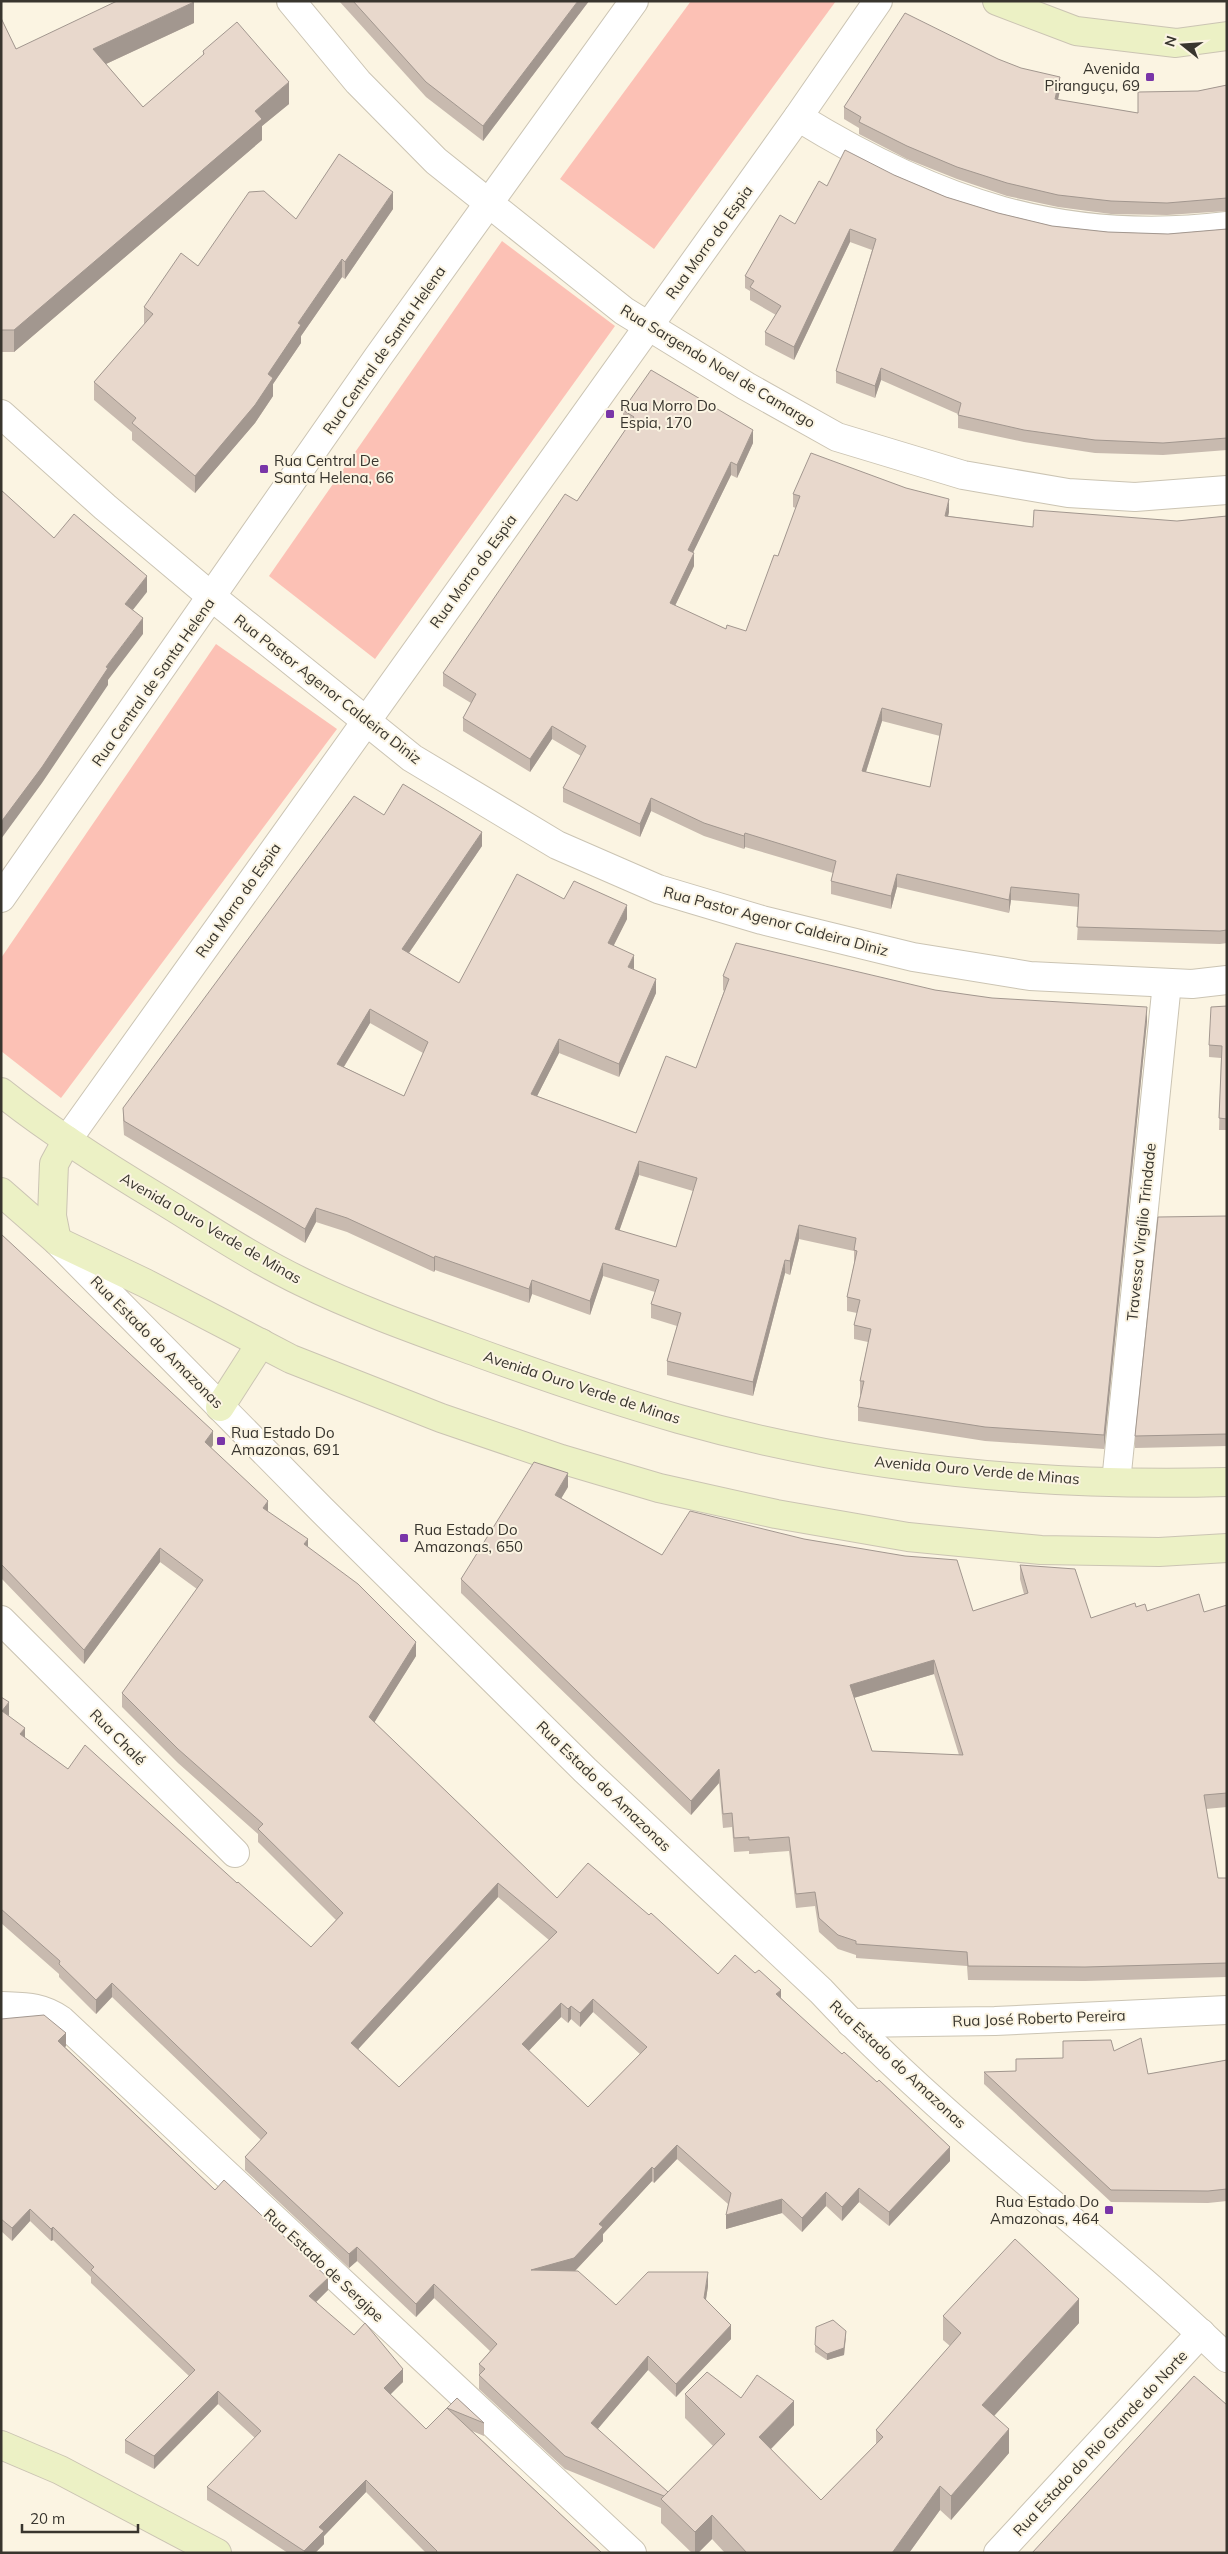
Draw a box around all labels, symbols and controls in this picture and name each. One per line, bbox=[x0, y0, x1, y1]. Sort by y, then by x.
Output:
north arrow bbox=[1158, 20, 1208, 70]
text: N bbox=[1160, 34, 1181, 49]
place label: Avenida Piranguçu, 69 bbox=[1044, 59, 1140, 95]
marker: Avenida Piranguçu, 69 bbox=[1144, 71, 1156, 83]
street label: Rua Morro do Espia bbox=[661, 181, 757, 303]
street label: Rua Central de Santa Helena bbox=[318, 262, 450, 438]
street label: Rua Sargendo Noel de Camargo bbox=[617, 300, 819, 432]
place label: Rua Morro Do Espia, 170 bbox=[620, 396, 716, 432]
marker: Rua Morro Do Espia, 170 bbox=[604, 408, 616, 420]
place label: Rua Central De Santa Helena, 66 bbox=[274, 451, 394, 487]
marker: Rua Central De Santa Helena, 66 bbox=[258, 463, 270, 475]
street label: Rua Morro do Espia bbox=[425, 510, 521, 632]
street label: Rua Central de Santa Helena bbox=[87, 594, 219, 770]
street label: Rua Pastor Agenor Caldeira Diniz bbox=[231, 610, 426, 768]
street label: Rua Morro do Espia bbox=[191, 839, 285, 961]
street label: Rua Pastor Agenor Caldeira Diniz bbox=[661, 882, 891, 960]
street label: Travessa Virgílio Trindade bbox=[1122, 1142, 1160, 1322]
street label: Avenida Ouro Verde de Minas bbox=[117, 1168, 305, 1288]
street label: Rua Estado do Amazonas bbox=[87, 1272, 227, 1412]
street label: Avenida Ouro Verde de Minas bbox=[481, 1346, 683, 1428]
place label: Rua Estado Do Amazonas, 691 bbox=[231, 1423, 340, 1459]
marker: Rua Estado Do Amazonas, 691 bbox=[215, 1435, 227, 1447]
street label: Avenida Ouro Verde de Minas bbox=[874, 1452, 1080, 1488]
place label: Rua Estado Do Amazonas, 650 bbox=[414, 1520, 523, 1556]
marker: Rua Estado Do Amazonas, 650 bbox=[398, 1532, 410, 1544]
street label: Rua Chalé bbox=[86, 1705, 150, 1769]
street label: Rua Estado do Amazonas bbox=[533, 1717, 675, 1855]
street label: Rua Estado do Amazonas bbox=[826, 1996, 970, 2132]
street label: Rua José Roberto Pereira bbox=[952, 2005, 1126, 2031]
place label: Rua Estado Do Amazonas, 464 bbox=[990, 2192, 1099, 2228]
street label: Rua Estado de Sergipe bbox=[260, 2204, 388, 2326]
marker: Rua Estado Do Amazonas, 464 bbox=[1103, 2204, 1115, 2216]
street label: Rua Estado do Rio Grande do Norte bbox=[1009, 2346, 1191, 2540]
scale bar bbox=[22, 2502, 139, 2534]
text: 20 m bbox=[30, 2509, 65, 2528]

